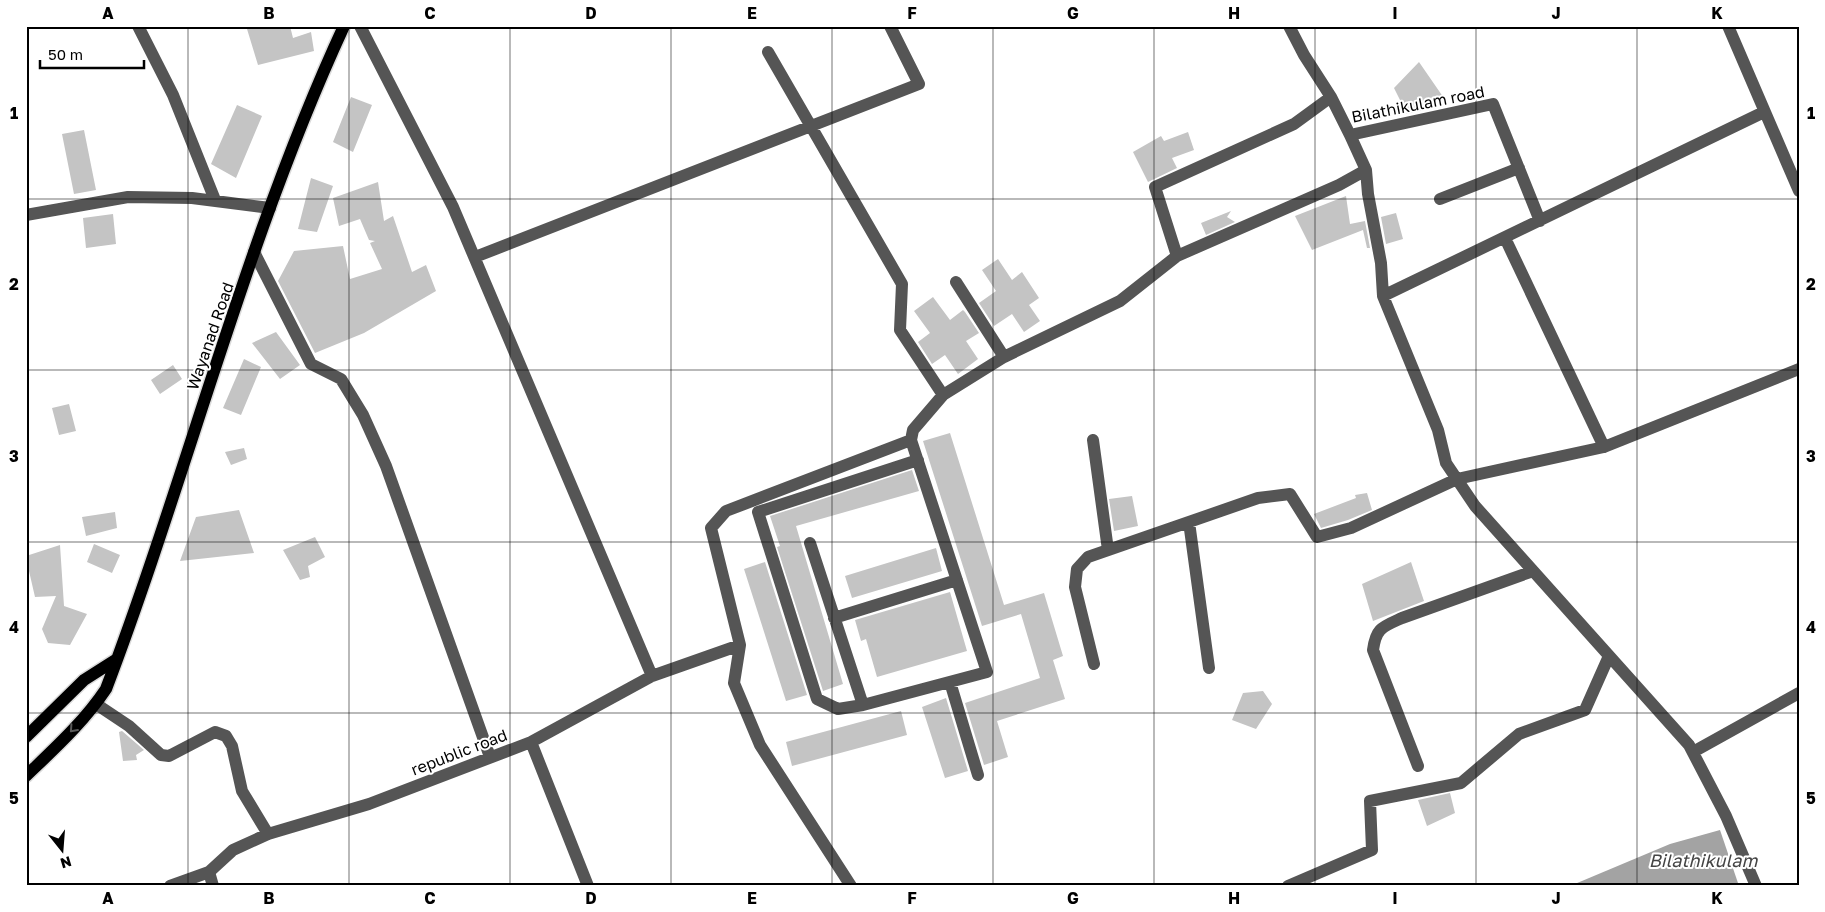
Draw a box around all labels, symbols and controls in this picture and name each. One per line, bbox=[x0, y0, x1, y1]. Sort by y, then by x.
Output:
text: A bbox=[102, 3, 114, 23]
text: B bbox=[263, 3, 275, 23]
text: C bbox=[424, 3, 436, 23]
text: D bbox=[585, 3, 597, 23]
text: E bbox=[747, 3, 757, 23]
text: F bbox=[907, 3, 917, 23]
text: G bbox=[1067, 3, 1079, 23]
text: H bbox=[1228, 3, 1240, 23]
text: I bbox=[1392, 3, 1398, 23]
text: J bbox=[1551, 3, 1561, 23]
text: K bbox=[1711, 3, 1723, 23]
scale bar bbox=[40, 38, 144, 70]
text: 50 m bbox=[48, 45, 83, 63]
street label: Bilathikulam road bbox=[1350, 81, 1486, 127]
text: 1 bbox=[10, 103, 18, 123]
text: 1 bbox=[1807, 103, 1815, 123]
text: 2 bbox=[9, 274, 19, 294]
text: 2 bbox=[1806, 274, 1816, 294]
street label: Wayanad Road bbox=[182, 279, 238, 393]
text: 3 bbox=[9, 446, 19, 466]
text: 3 bbox=[1806, 446, 1816, 466]
text: 4 bbox=[9, 617, 19, 637]
text: 4 bbox=[1806, 617, 1816, 637]
one-way arrow bbox=[70, 724, 79, 733]
street label: republic road bbox=[408, 724, 510, 780]
text: 5 bbox=[9, 788, 19, 808]
text: 5 bbox=[1806, 788, 1816, 808]
north arrow bbox=[38, 824, 88, 874]
water label: Bilathikulam bbox=[1649, 849, 1758, 871]
text: N bbox=[58, 853, 74, 873]
text: A bbox=[102, 888, 114, 908]
text: B bbox=[263, 888, 275, 908]
text: C bbox=[424, 888, 436, 908]
text: D bbox=[585, 888, 597, 908]
text: E bbox=[747, 888, 757, 908]
text: F bbox=[907, 888, 917, 908]
text: G bbox=[1067, 888, 1079, 908]
text: H bbox=[1228, 888, 1240, 908]
text: I bbox=[1392, 888, 1398, 908]
text: J bbox=[1551, 888, 1561, 908]
text: K bbox=[1711, 888, 1723, 908]

